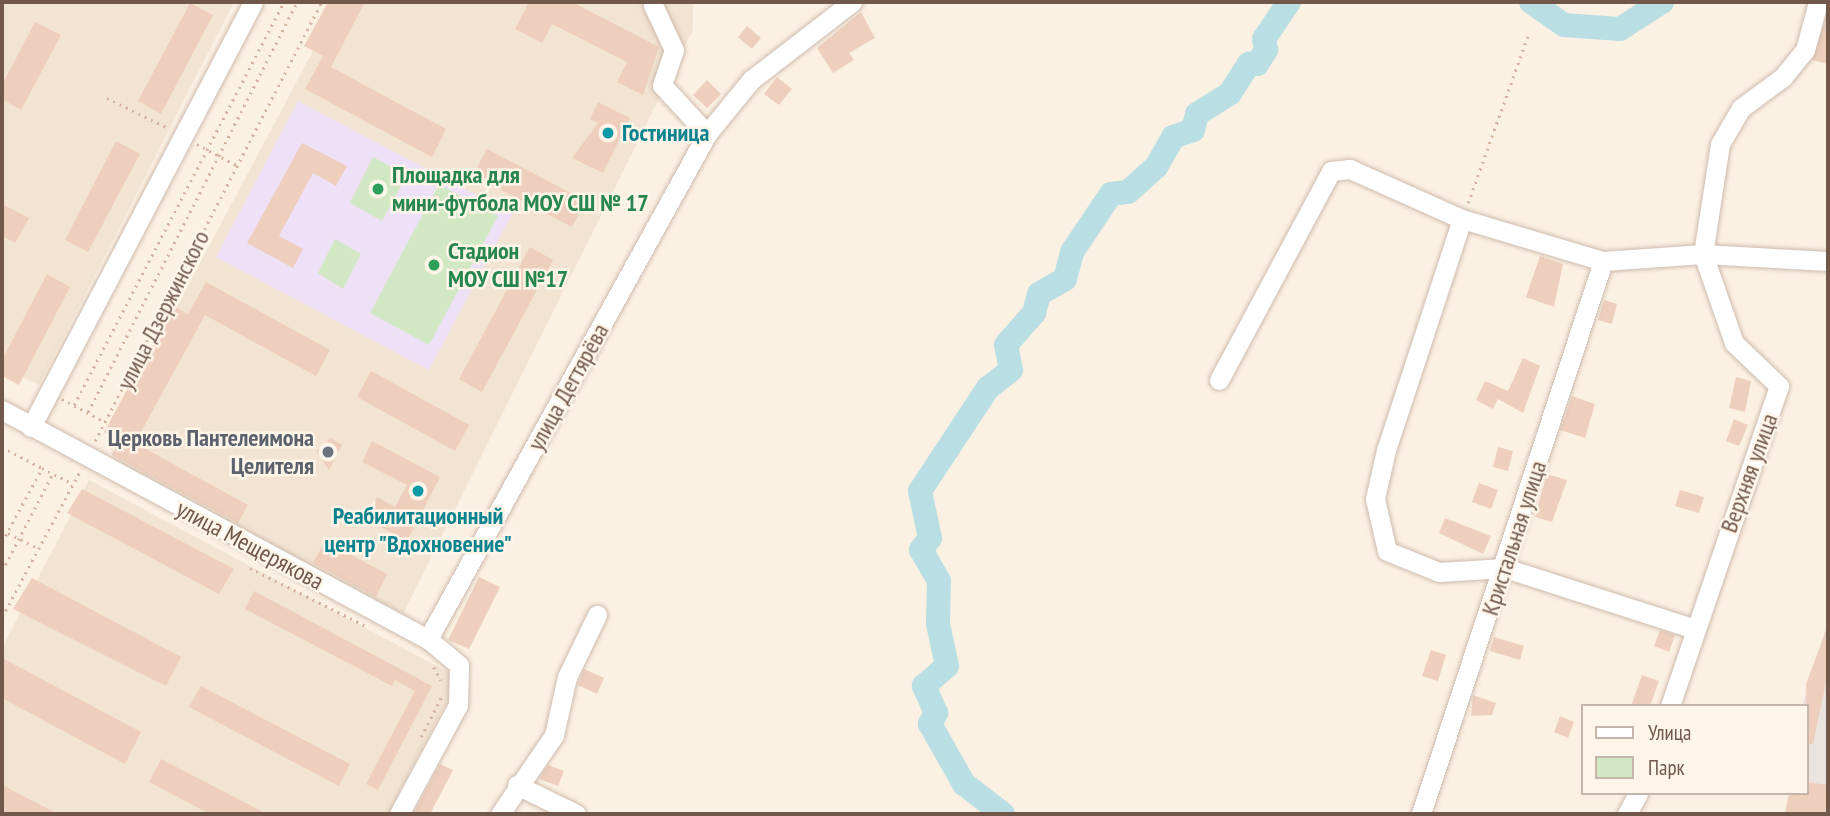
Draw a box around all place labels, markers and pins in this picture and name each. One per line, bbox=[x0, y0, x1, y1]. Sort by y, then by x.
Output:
place label: Гостиница bbox=[622, 119, 709, 147]
marker: Гостиница bbox=[600, 125, 616, 141]
place label: Площадка для мини-футбола МОУ СШ № 17 bbox=[392, 161, 649, 217]
marker: Площадка для мини-футбола МОУ СШ № 17 bbox=[370, 181, 386, 197]
place label: Стадион МОУ СШ №17 bbox=[448, 237, 569, 293]
marker: Стадион МОУ СШ №17 bbox=[426, 257, 442, 273]
place label: Церковь Пантелеимона Целителя bbox=[107, 424, 314, 480]
marker: Церковь Пантелеимона Целителя bbox=[320, 444, 336, 460]
marker: Реабилитационный центр "Вдохновение" bbox=[410, 483, 426, 499]
place label: Реабилитационный центр "Вдохновение" bbox=[323, 502, 513, 558]

